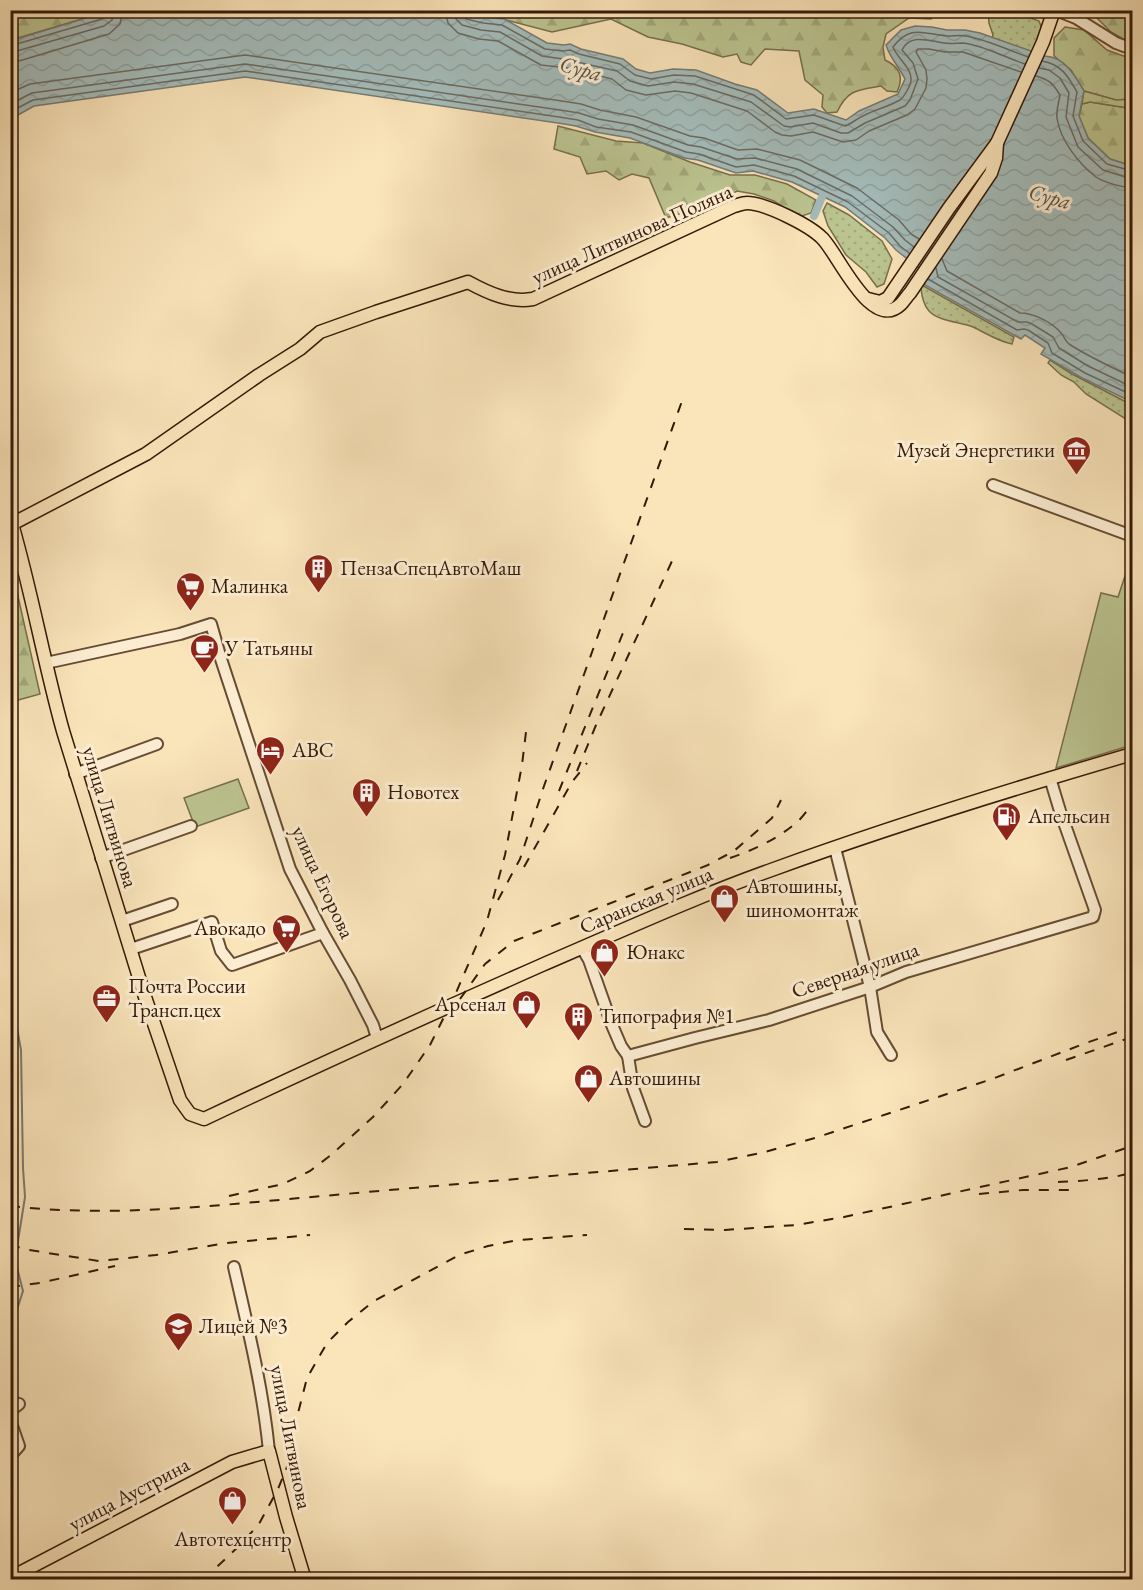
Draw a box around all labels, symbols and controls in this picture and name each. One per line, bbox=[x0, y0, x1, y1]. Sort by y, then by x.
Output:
water label: Сура bbox=[557, 49, 605, 88]
street label: улица Литвинова Поляна bbox=[527, 177, 737, 290]
water label: Сура bbox=[1026, 177, 1074, 216]
museum icon: Музей Энергетики bbox=[1060, 434, 1092, 476]
place label: Музей Энергетики bbox=[896, 436, 1055, 463]
building icon: ПензаСпецАвтоМаш bbox=[303, 552, 335, 594]
place label: ПензаСпецАвтоМаш bbox=[340, 554, 522, 581]
supermarket icon: Малинка bbox=[174, 570, 206, 612]
place label: Малинка bbox=[211, 572, 289, 599]
cafe icon: У Татьяны bbox=[188, 632, 220, 674]
place label: У Татьяны bbox=[224, 634, 313, 661]
hotel icon: ABC bbox=[255, 734, 287, 776]
place label: ABC bbox=[291, 736, 334, 763]
street label: улица Литвинова bbox=[76, 743, 145, 891]
building icon: Новотех bbox=[350, 776, 382, 818]
place label: Новотех bbox=[387, 778, 459, 805]
fuel station icon: Апельсин bbox=[991, 800, 1023, 842]
place label: Апельсин bbox=[1027, 802, 1110, 829]
street label: улица Егорова bbox=[286, 821, 362, 943]
street label: Саранская улица bbox=[575, 859, 717, 940]
place label: Автошины, шиномонтаж bbox=[745, 872, 859, 923]
shop icon: Автошины, шиномонтаж bbox=[709, 882, 741, 924]
supermarket icon: Авокадо bbox=[271, 912, 303, 954]
place label: Авокадо bbox=[193, 914, 266, 941]
street label: Северная улица bbox=[788, 935, 923, 1004]
shop icon: Юнакс bbox=[589, 936, 621, 978]
place label: Юнакс bbox=[626, 938, 685, 965]
place label: Почта России Трансп.цех bbox=[128, 972, 246, 1023]
office icon: Почта России Трансп.цех bbox=[91, 982, 123, 1024]
shop icon: Арсенал bbox=[511, 988, 543, 1030]
place label: Арсенал bbox=[434, 990, 506, 1017]
building icon: Типография №1 bbox=[562, 1000, 594, 1042]
place label: Типография №1 bbox=[599, 1002, 735, 1029]
shop icon: Автошины bbox=[572, 1062, 604, 1104]
place label: Автошины bbox=[608, 1064, 701, 1091]
school or university icon: Лицей №3 bbox=[162, 1310, 194, 1352]
place label: Лицей №3 bbox=[199, 1312, 288, 1339]
street label: улица Литвинова bbox=[264, 1362, 319, 1512]
street label: улица Аустрина bbox=[64, 1450, 195, 1537]
shop icon: Автотехцентр bbox=[217, 1484, 249, 1526]
place label: Автотехцентр bbox=[173, 1525, 292, 1552]

